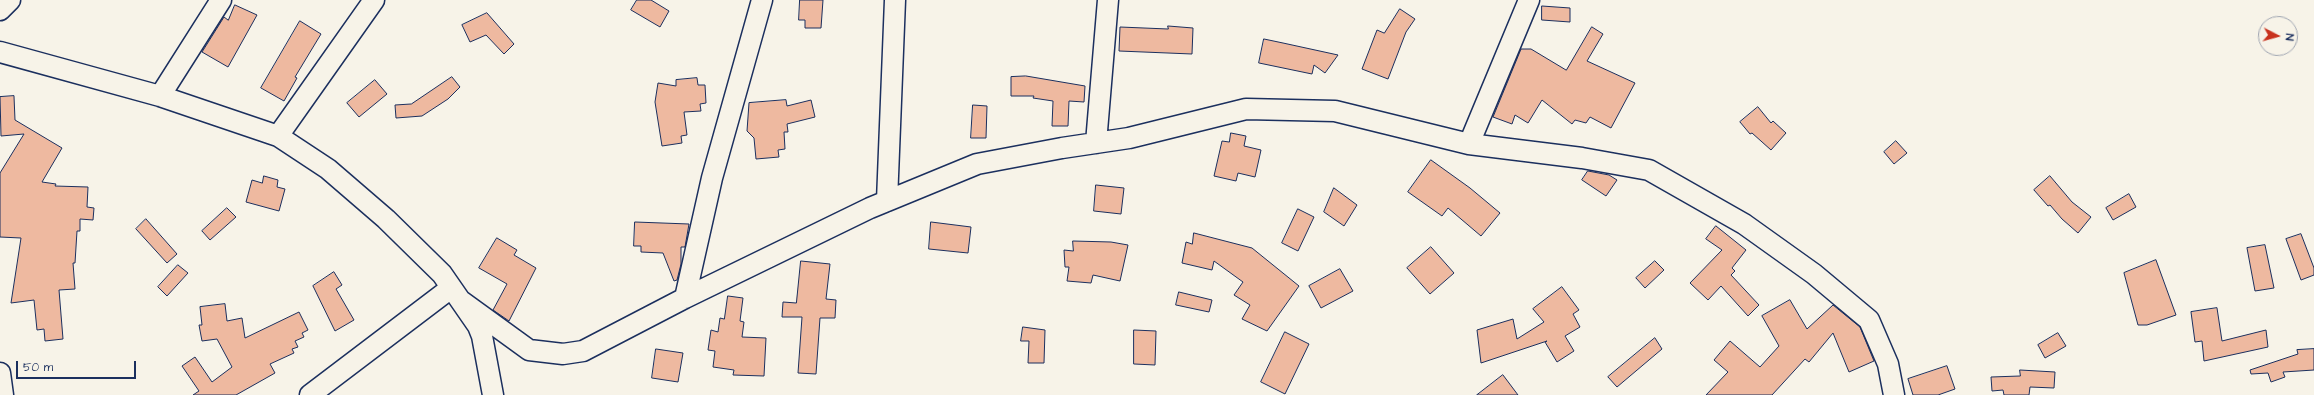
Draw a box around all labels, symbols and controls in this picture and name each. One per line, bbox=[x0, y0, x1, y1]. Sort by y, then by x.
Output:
north arrow bbox=[2258, 16, 2298, 56]
text: N bbox=[2282, 33, 2297, 41]
scale bar bbox=[18, 353, 138, 379]
text: 50 m bbox=[23, 359, 53, 376]

